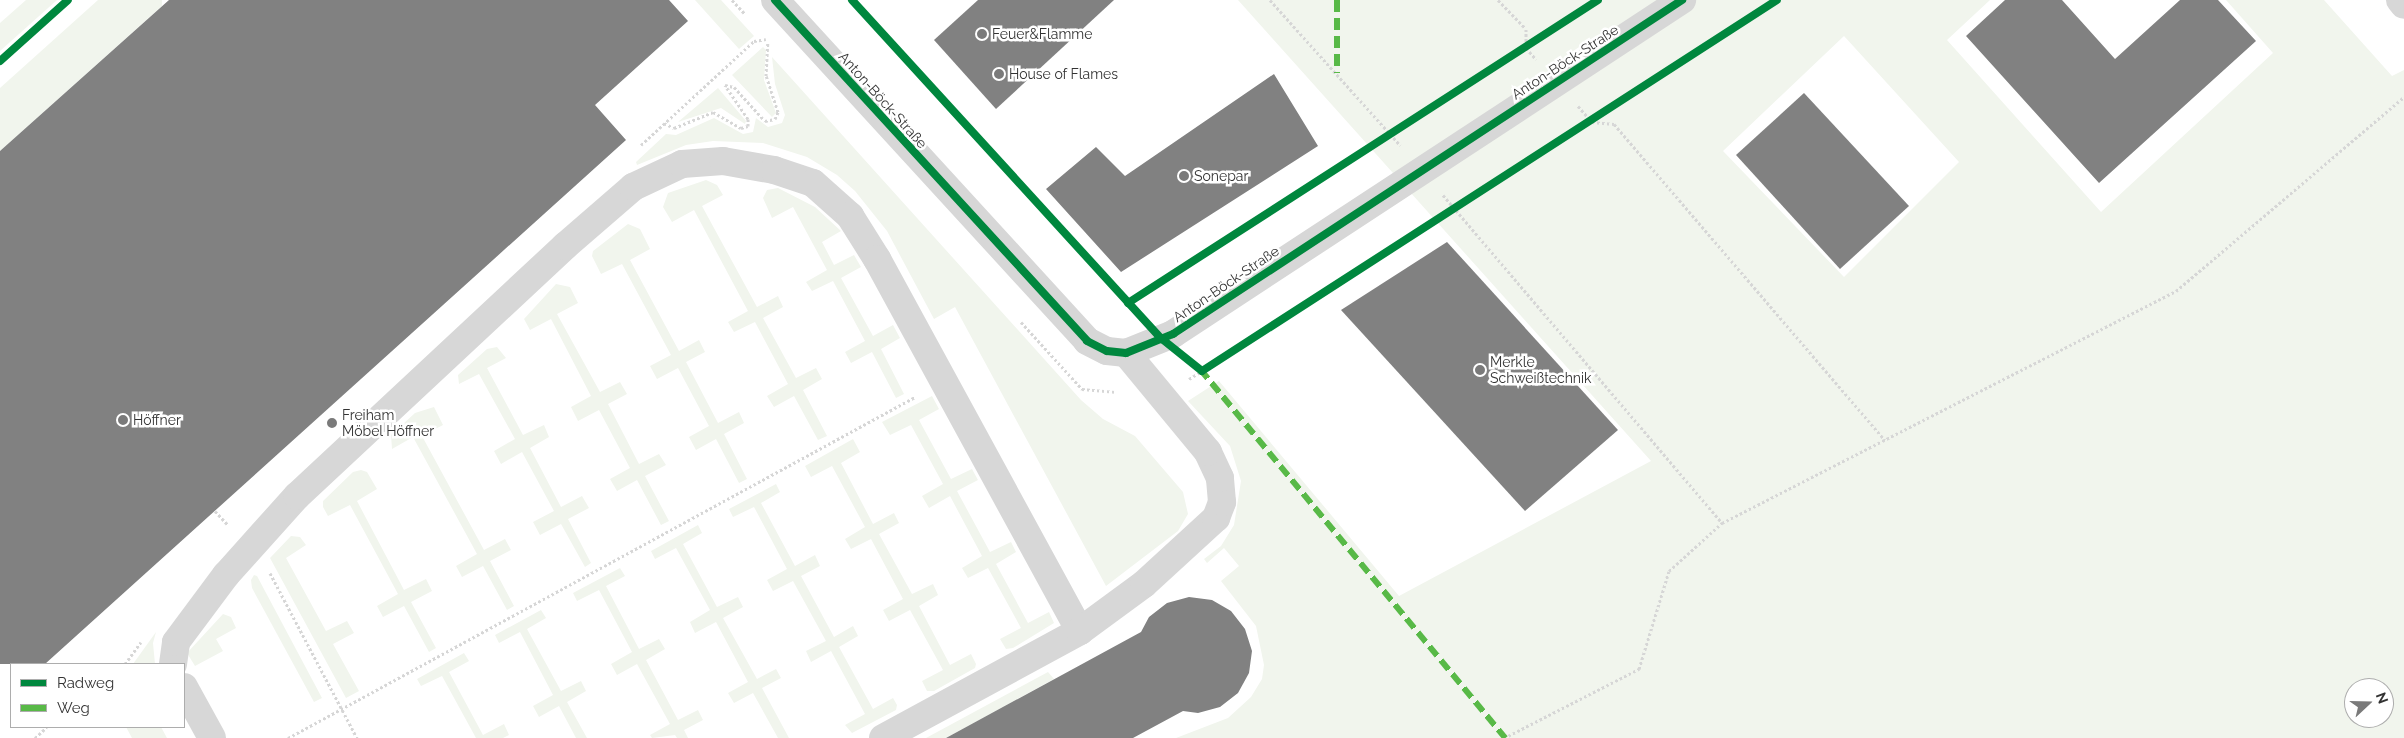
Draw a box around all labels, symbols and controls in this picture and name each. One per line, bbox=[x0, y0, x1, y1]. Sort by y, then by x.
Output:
street label: Anton-Böck-Straße bbox=[1508, 21, 1622, 103]
place label: Feuer&Flamme bbox=[992, 26, 1092, 42]
marker: Feuer&Flamme bbox=[976, 28, 988, 40]
street label: Anton-Böck-Straße bbox=[835, 48, 931, 152]
place label: House of Flames bbox=[1009, 66, 1118, 82]
marker: House of Flames bbox=[993, 68, 1005, 80]
place label: Sonepar bbox=[1194, 168, 1248, 184]
marker: Sonepar bbox=[1178, 170, 1190, 182]
street label: Anton-Böck-Straße bbox=[1170, 242, 1282, 326]
place label: Merkle Schweißtechnik bbox=[1490, 354, 1591, 387]
marker: Merkle Schweißtechnik bbox=[1474, 364, 1486, 376]
place label: Freiham Möbel Höffner bbox=[342, 407, 435, 440]
place label: Höffner bbox=[133, 412, 181, 428]
marker: Höffner bbox=[117, 414, 129, 426]
marker: Freiham Möbel Höffner bbox=[326, 417, 338, 429]
legend bbox=[10, 663, 185, 728]
text: Radweg bbox=[57, 674, 114, 692]
north arrow bbox=[2344, 678, 2394, 728]
text: N bbox=[2373, 690, 2391, 706]
text: Weg bbox=[57, 699, 90, 717]

